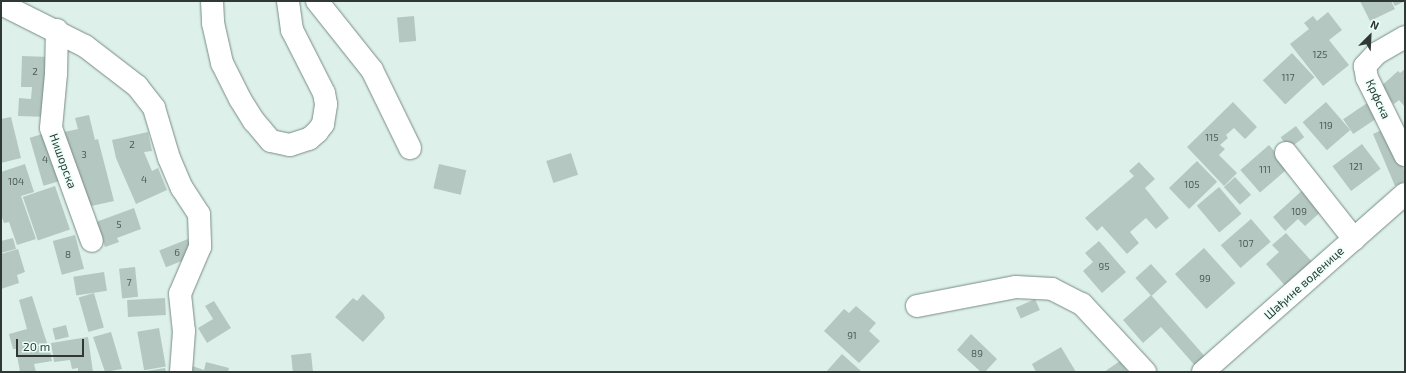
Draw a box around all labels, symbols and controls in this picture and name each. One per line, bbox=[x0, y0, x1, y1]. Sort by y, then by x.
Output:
north arrow bbox=[1350, 16, 1390, 56]
text: N bbox=[1369, 17, 1381, 32]
house number: 125 bbox=[1313, 49, 1327, 61]
house number: 2 bbox=[32, 66, 38, 78]
house number: 117 bbox=[1281, 72, 1295, 84]
street label: Крфска bbox=[1363, 77, 1393, 121]
house number: 119 bbox=[1319, 120, 1333, 132]
street label: Нишорска bbox=[46, 132, 80, 190]
house number: 115 bbox=[1205, 132, 1219, 144]
house number: 2 bbox=[129, 139, 135, 151]
house number: 3 bbox=[81, 149, 87, 161]
house number: 4 bbox=[42, 154, 48, 166]
house number: 121 bbox=[1349, 161, 1363, 173]
house number: 111 bbox=[1259, 164, 1271, 176]
house number: 4 bbox=[141, 174, 147, 186]
house number: 104 bbox=[8, 176, 24, 188]
house number: 105 bbox=[1184, 179, 1200, 191]
house number: 109 bbox=[1291, 206, 1307, 218]
house number: 5 bbox=[116, 219, 122, 231]
house number: 107 bbox=[1238, 238, 1254, 250]
street label: Шађине воденице bbox=[1261, 243, 1347, 323]
house number: 6 bbox=[174, 247, 180, 259]
house number: 8 bbox=[65, 249, 71, 261]
house number: 95 bbox=[1098, 261, 1110, 273]
house number: 99 bbox=[1199, 273, 1211, 285]
house number: 7 bbox=[126, 277, 132, 289]
house number: 91 bbox=[847, 330, 857, 342]
scale bar bbox=[18, 331, 86, 357]
text: 20 m bbox=[23, 339, 50, 353]
house number: 89 bbox=[971, 348, 983, 360]

